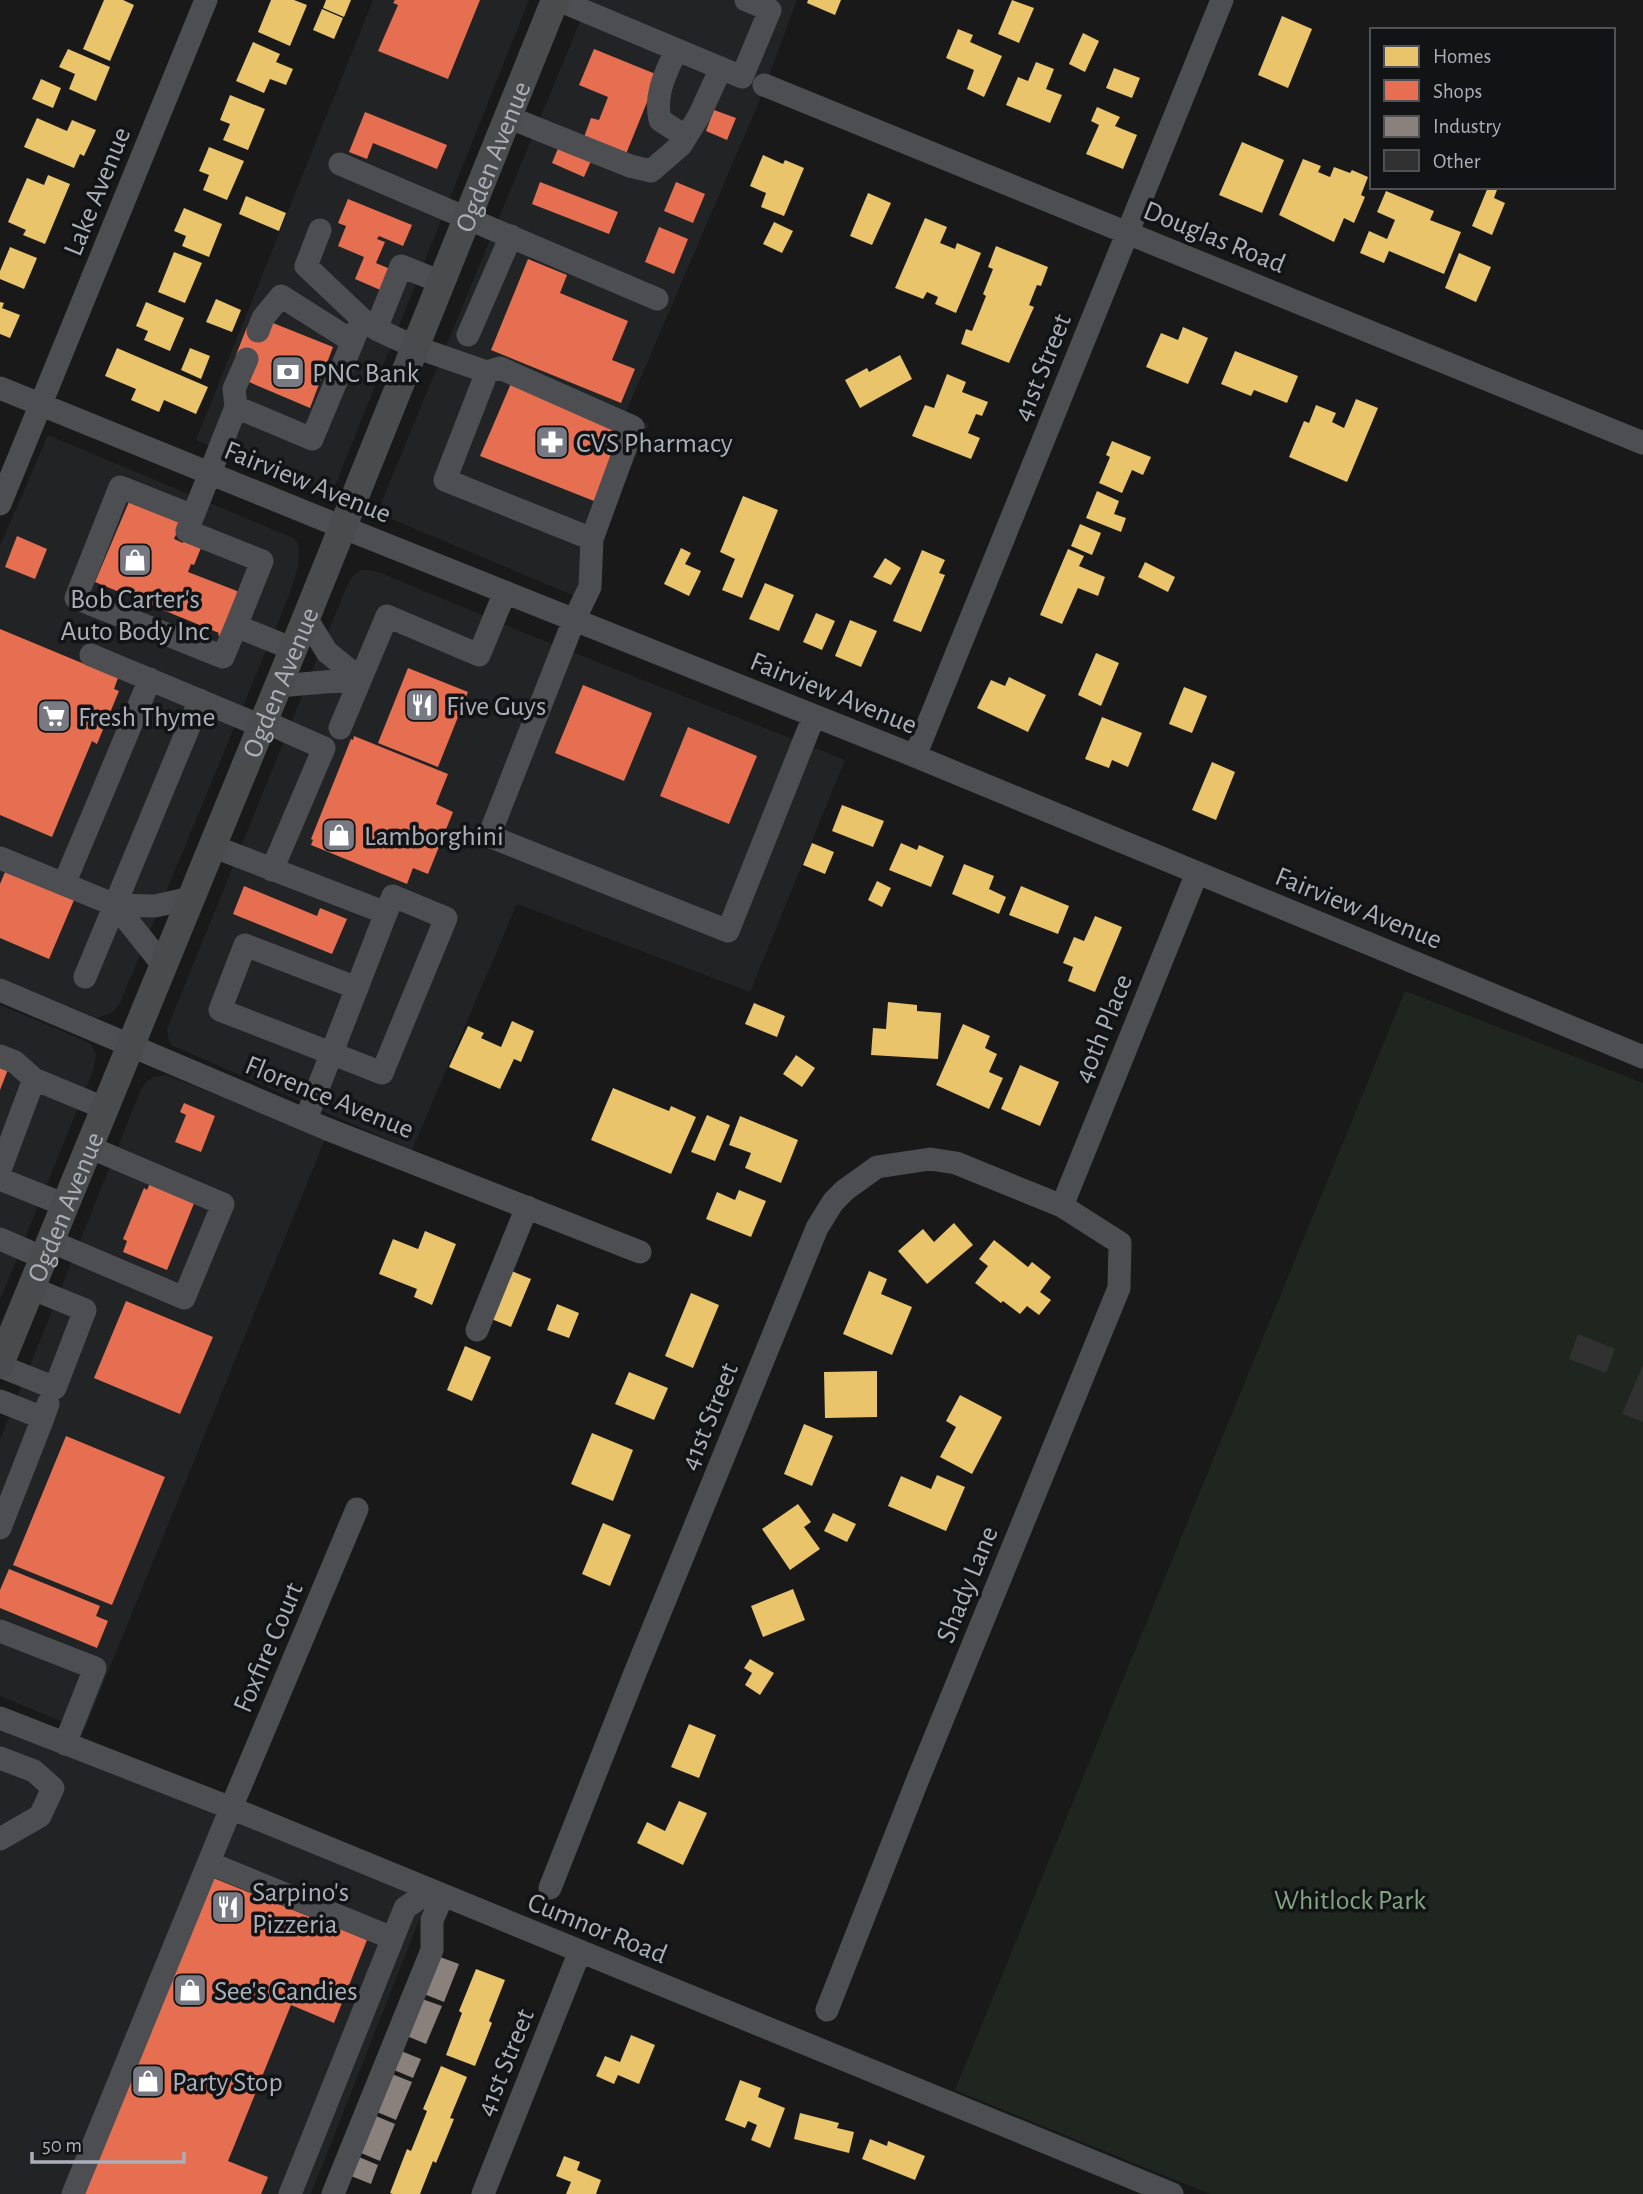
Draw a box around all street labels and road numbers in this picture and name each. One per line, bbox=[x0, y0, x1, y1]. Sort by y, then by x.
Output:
street label: Ogden Avenue bbox=[451, 78, 537, 236]
street label: Lake Avenue bbox=[59, 123, 136, 260]
street label: Douglas Road bbox=[1139, 197, 1289, 279]
street label: 41st Street bbox=[1009, 310, 1077, 425]
street label: Fairview Avenue bbox=[220, 437, 395, 529]
street label: Ogden Avenue bbox=[238, 604, 325, 762]
street label: Fairview Avenue bbox=[746, 648, 921, 740]
street label: Fairview Avenue bbox=[1271, 863, 1446, 955]
street label: 40th Place bbox=[1069, 970, 1138, 1087]
street label: Florence Avenue bbox=[241, 1051, 417, 1144]
street label: Ogden Avenue bbox=[23, 1128, 110, 1287]
street label: 41st Street bbox=[676, 1359, 744, 1474]
street label: Shady Lane bbox=[932, 1522, 1004, 1647]
street label: Foxfire Court bbox=[229, 1579, 309, 1717]
street label: Cumnor Road bbox=[524, 1888, 671, 1969]
street label: 41st Street bbox=[472, 2005, 540, 2120]

